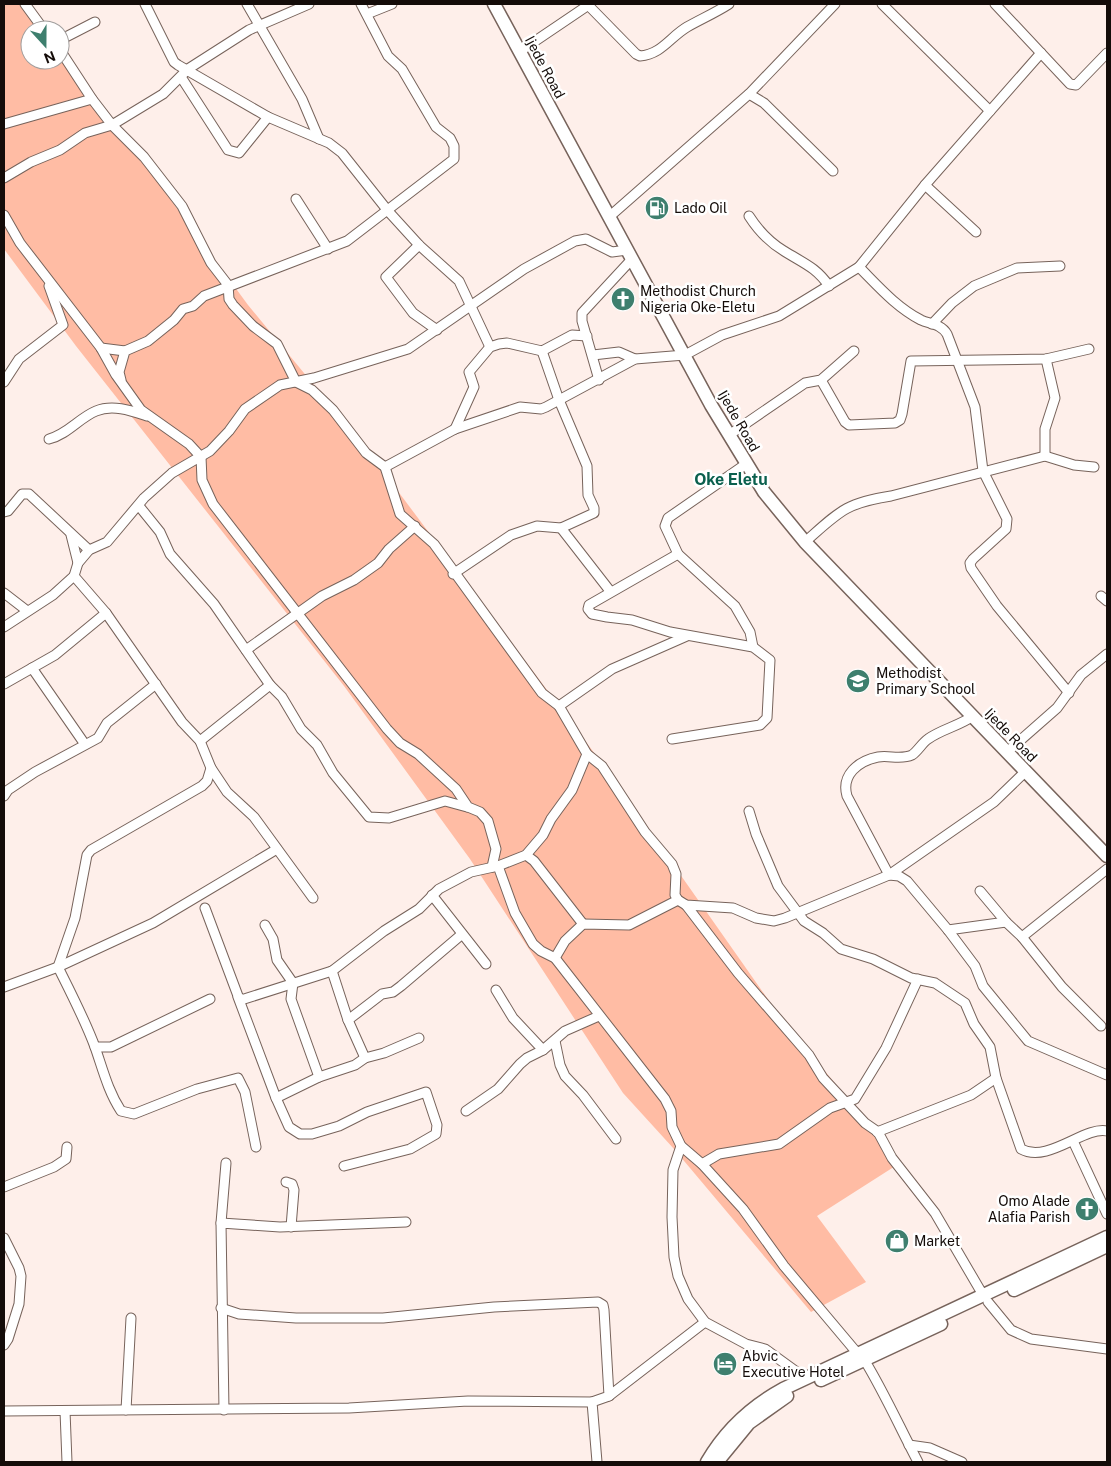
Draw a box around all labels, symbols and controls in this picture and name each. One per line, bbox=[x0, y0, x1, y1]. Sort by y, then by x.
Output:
north arrow bbox=[20, 20, 70, 70]
street label: Ijede Road bbox=[522, 33, 568, 101]
text: N bbox=[42, 48, 58, 67]
fuel station icon: Lado Oil bbox=[644, 195, 670, 221]
place label: Lado Oil bbox=[674, 200, 727, 216]
place label: Methodist Church Nigeria Oke-Eletu bbox=[640, 283, 756, 315]
church icon: Methodist Church Nigeria Oke-Eletu bbox=[610, 286, 636, 312]
street label: Ijede Road bbox=[715, 387, 763, 455]
district label: Oke Eletu bbox=[694, 470, 768, 489]
place label: Methodist Primary School bbox=[876, 665, 975, 697]
school or university icon: Methodist Primary School bbox=[845, 668, 871, 694]
street label: Ijede Road bbox=[982, 705, 1040, 765]
place label: Omo Alade Alafia Parish bbox=[988, 1193, 1070, 1225]
church icon: Omo Alade Alafia Parish bbox=[1074, 1196, 1100, 1222]
shop icon: Market bbox=[884, 1228, 910, 1254]
place label: Market bbox=[914, 1233, 960, 1249]
place label: Abvic Executive Hotel bbox=[742, 1348, 845, 1380]
hotel icon: Abvic Executive Hotel bbox=[712, 1351, 738, 1377]

